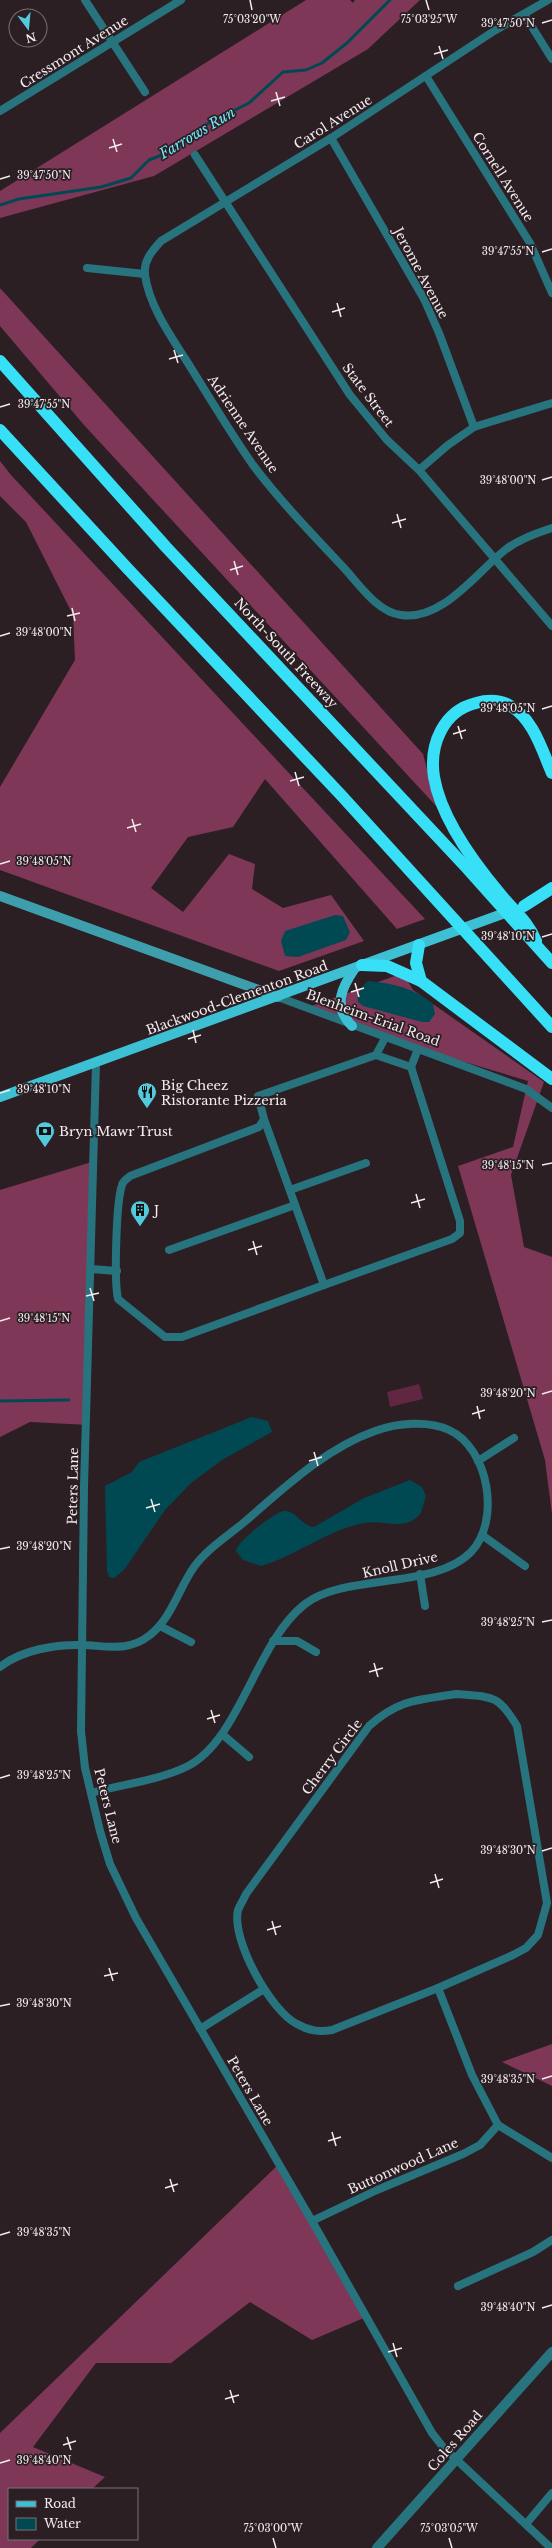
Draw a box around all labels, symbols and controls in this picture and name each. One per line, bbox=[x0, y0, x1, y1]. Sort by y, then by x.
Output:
north arrow bbox=[8, 8, 48, 48]
street label: Cressmont Avenue bbox=[17, 12, 131, 92]
text: 75°03'20"W bbox=[223, 13, 281, 26]
text: 75°03'25"W bbox=[401, 13, 458, 26]
text: 39°47'50"N bbox=[481, 17, 535, 30]
text: N bbox=[23, 29, 38, 46]
street label: Carol Avenue bbox=[291, 91, 375, 153]
water label: Farrows Run bbox=[155, 103, 238, 163]
street label: Cornell Avenue bbox=[469, 129, 537, 225]
text: 39°47'50"N bbox=[17, 169, 71, 182]
street label: Jerome Avenue bbox=[389, 223, 452, 322]
text: 39°47'55"N bbox=[482, 245, 534, 258]
street label: State Street bbox=[338, 360, 398, 430]
street label: Adrienne Avenue bbox=[203, 371, 282, 476]
text: 39°47'55"N bbox=[18, 398, 70, 411]
text: 39°48'00"N bbox=[480, 474, 536, 487]
street label: North-South Freeway bbox=[230, 594, 342, 712]
text: 39°48'00"N bbox=[16, 626, 72, 639]
text: 39°48'05"N bbox=[480, 702, 536, 715]
text: 39°48'05"N bbox=[16, 855, 72, 868]
text: 39°48'10"N bbox=[481, 930, 535, 943]
street label: Blackwood-Clementon Road bbox=[144, 957, 330, 1039]
street label: Blenheim-Erial Road bbox=[304, 986, 442, 1050]
place label: Big Cheez Ristorante Pizzeria bbox=[161, 1077, 287, 1109]
restaurant icon: Big Cheez Ristorante Pizzeria bbox=[136, 1081, 158, 1109]
text: 39°48'10"N bbox=[17, 1083, 71, 1096]
bank icon: Bryn Mawr Trust bbox=[34, 1120, 56, 1148]
place label: Bryn Mawr Trust bbox=[59, 1123, 173, 1140]
text: 39°48'15"N bbox=[482, 1159, 534, 1172]
building icon: J bbox=[129, 1199, 151, 1227]
place label: J bbox=[152, 1202, 159, 1219]
text: 39°48'15"N bbox=[18, 1312, 70, 1325]
text: 39°48'20"N bbox=[480, 1387, 536, 1400]
street label: Peters Lane bbox=[64, 1447, 82, 1525]
text: 39°48'20"N bbox=[16, 1540, 72, 1553]
street label: Knoll Drive bbox=[361, 1548, 439, 1582]
text: 39°48'25"N bbox=[481, 1616, 535, 1629]
street label: Cherry Circle bbox=[298, 1716, 366, 1798]
street label: Peters Lane bbox=[90, 1766, 126, 1846]
text: 39°48'25"N bbox=[17, 1769, 71, 1782]
text: 39°48'30"N bbox=[480, 1844, 536, 1857]
text: 39°48'30"N bbox=[16, 1997, 72, 2010]
street label: Peters Lane bbox=[223, 2053, 277, 2129]
text: 39°48'35"N bbox=[481, 2073, 535, 2086]
street label: Buttonwood Lane bbox=[345, 2134, 461, 2198]
text: 39°48'35"N bbox=[17, 2226, 71, 2239]
text: 39°48'40"N bbox=[480, 2301, 536, 2314]
street label: Coles Road bbox=[424, 2407, 486, 2475]
text: 39°48'40"N bbox=[16, 2454, 72, 2467]
legend bbox=[8, 2488, 138, 2540]
text: Road bbox=[44, 2496, 76, 2511]
text: Water bbox=[43, 2516, 81, 2531]
text: 75°03'00"W bbox=[243, 2522, 303, 2535]
text: 75°03'05"W bbox=[420, 2522, 478, 2535]

